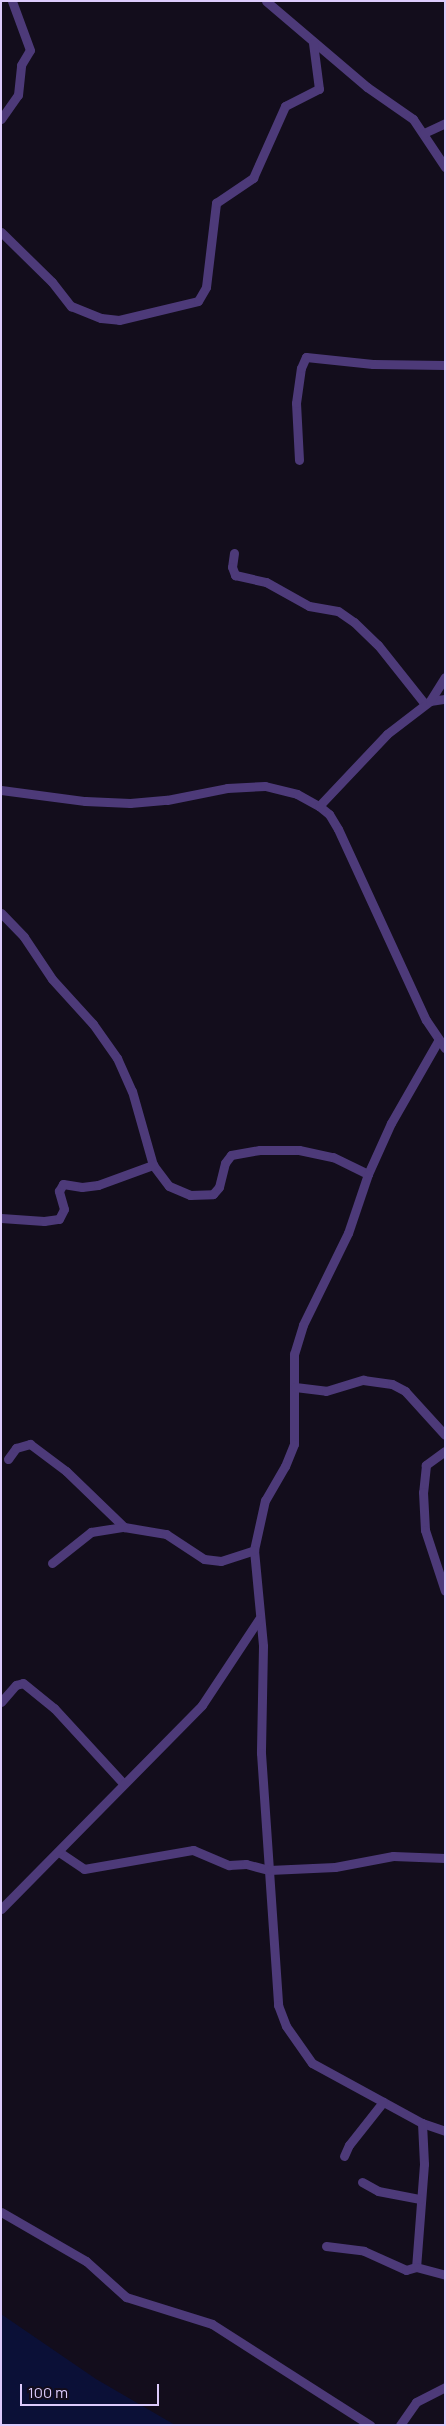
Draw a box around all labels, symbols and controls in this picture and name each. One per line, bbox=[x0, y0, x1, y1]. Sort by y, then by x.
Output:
scale bar bbox=[22, 2374, 161, 2406]
text: 100 m bbox=[28, 2382, 68, 2403]

